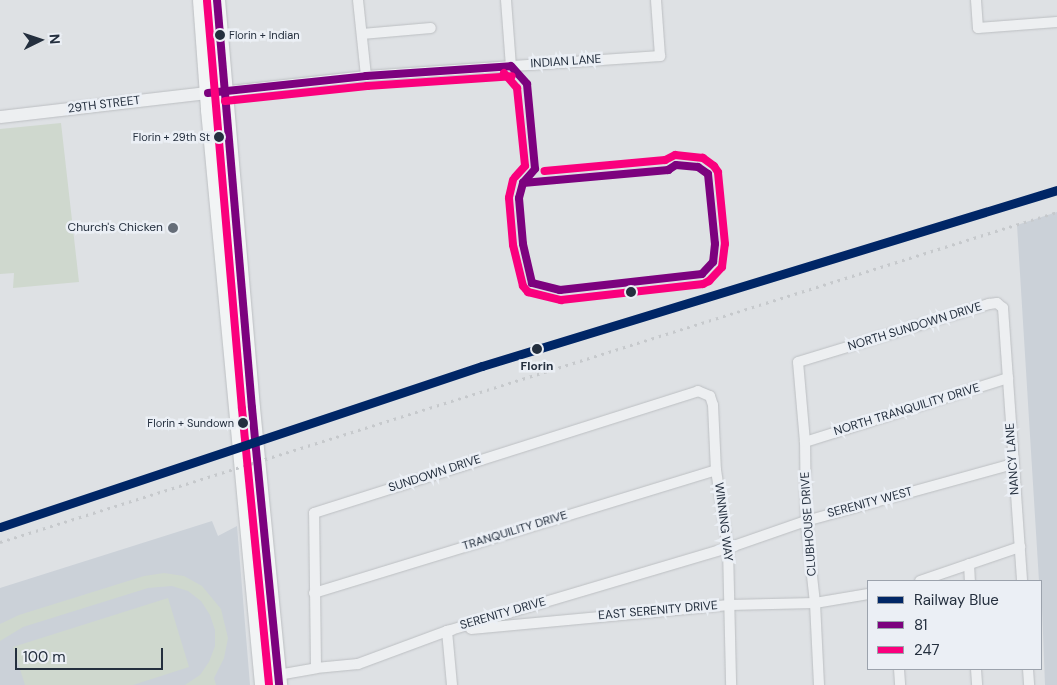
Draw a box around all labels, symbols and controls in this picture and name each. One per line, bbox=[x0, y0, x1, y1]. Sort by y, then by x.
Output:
north arrow bbox=[15, 15, 65, 65]
place label: Florin + Indian bbox=[229, 28, 300, 42]
marker: Florin + Indian bbox=[215, 30, 225, 40]
text: N bbox=[46, 33, 64, 45]
street label: INDIAN LANE bbox=[530, 52, 602, 72]
street label: 29TH STREET bbox=[67, 93, 141, 117]
place label: Florin + 29th St bbox=[133, 130, 210, 144]
marker: Florin + 29th St bbox=[214, 132, 224, 142]
place label: Church's Chicken bbox=[68, 221, 163, 235]
marker: Church's Chicken bbox=[167, 222, 179, 234]
unlabelled marker bbox=[626, 287, 636, 297]
street label: NORTH SUNDOWN DRIVE bbox=[846, 300, 984, 354]
marker: Florin bbox=[528, 340, 546, 358]
place label: Florin bbox=[521, 360, 553, 374]
street label: NORTH TRANQUILITY DRIVE bbox=[832, 381, 982, 439]
place label: Florin + Sundown bbox=[147, 416, 234, 430]
marker: Florin + Sundown bbox=[238, 418, 248, 428]
street label: NANCY LANE bbox=[1003, 422, 1023, 496]
street label: SUNDOWN DRIVE bbox=[387, 452, 483, 496]
street label: CLUBHOUSE DRIVE bbox=[798, 471, 820, 577]
street label: WINNING WAY bbox=[711, 482, 735, 562]
street label: SERENITY WEST bbox=[826, 485, 914, 521]
street label: TRANQUILITY DRIVE bbox=[461, 508, 569, 554]
legend bbox=[867, 580, 1042, 670]
text: Railway Blue bbox=[914, 590, 999, 610]
street label: SERENITY DRIVE bbox=[458, 595, 548, 633]
street label: EAST SERENITY DRIVE bbox=[598, 599, 718, 623]
text: 81 bbox=[914, 615, 928, 635]
scale bar bbox=[18, 638, 165, 670]
text: 247 bbox=[914, 640, 940, 660]
text: 100 m bbox=[23, 647, 66, 667]

